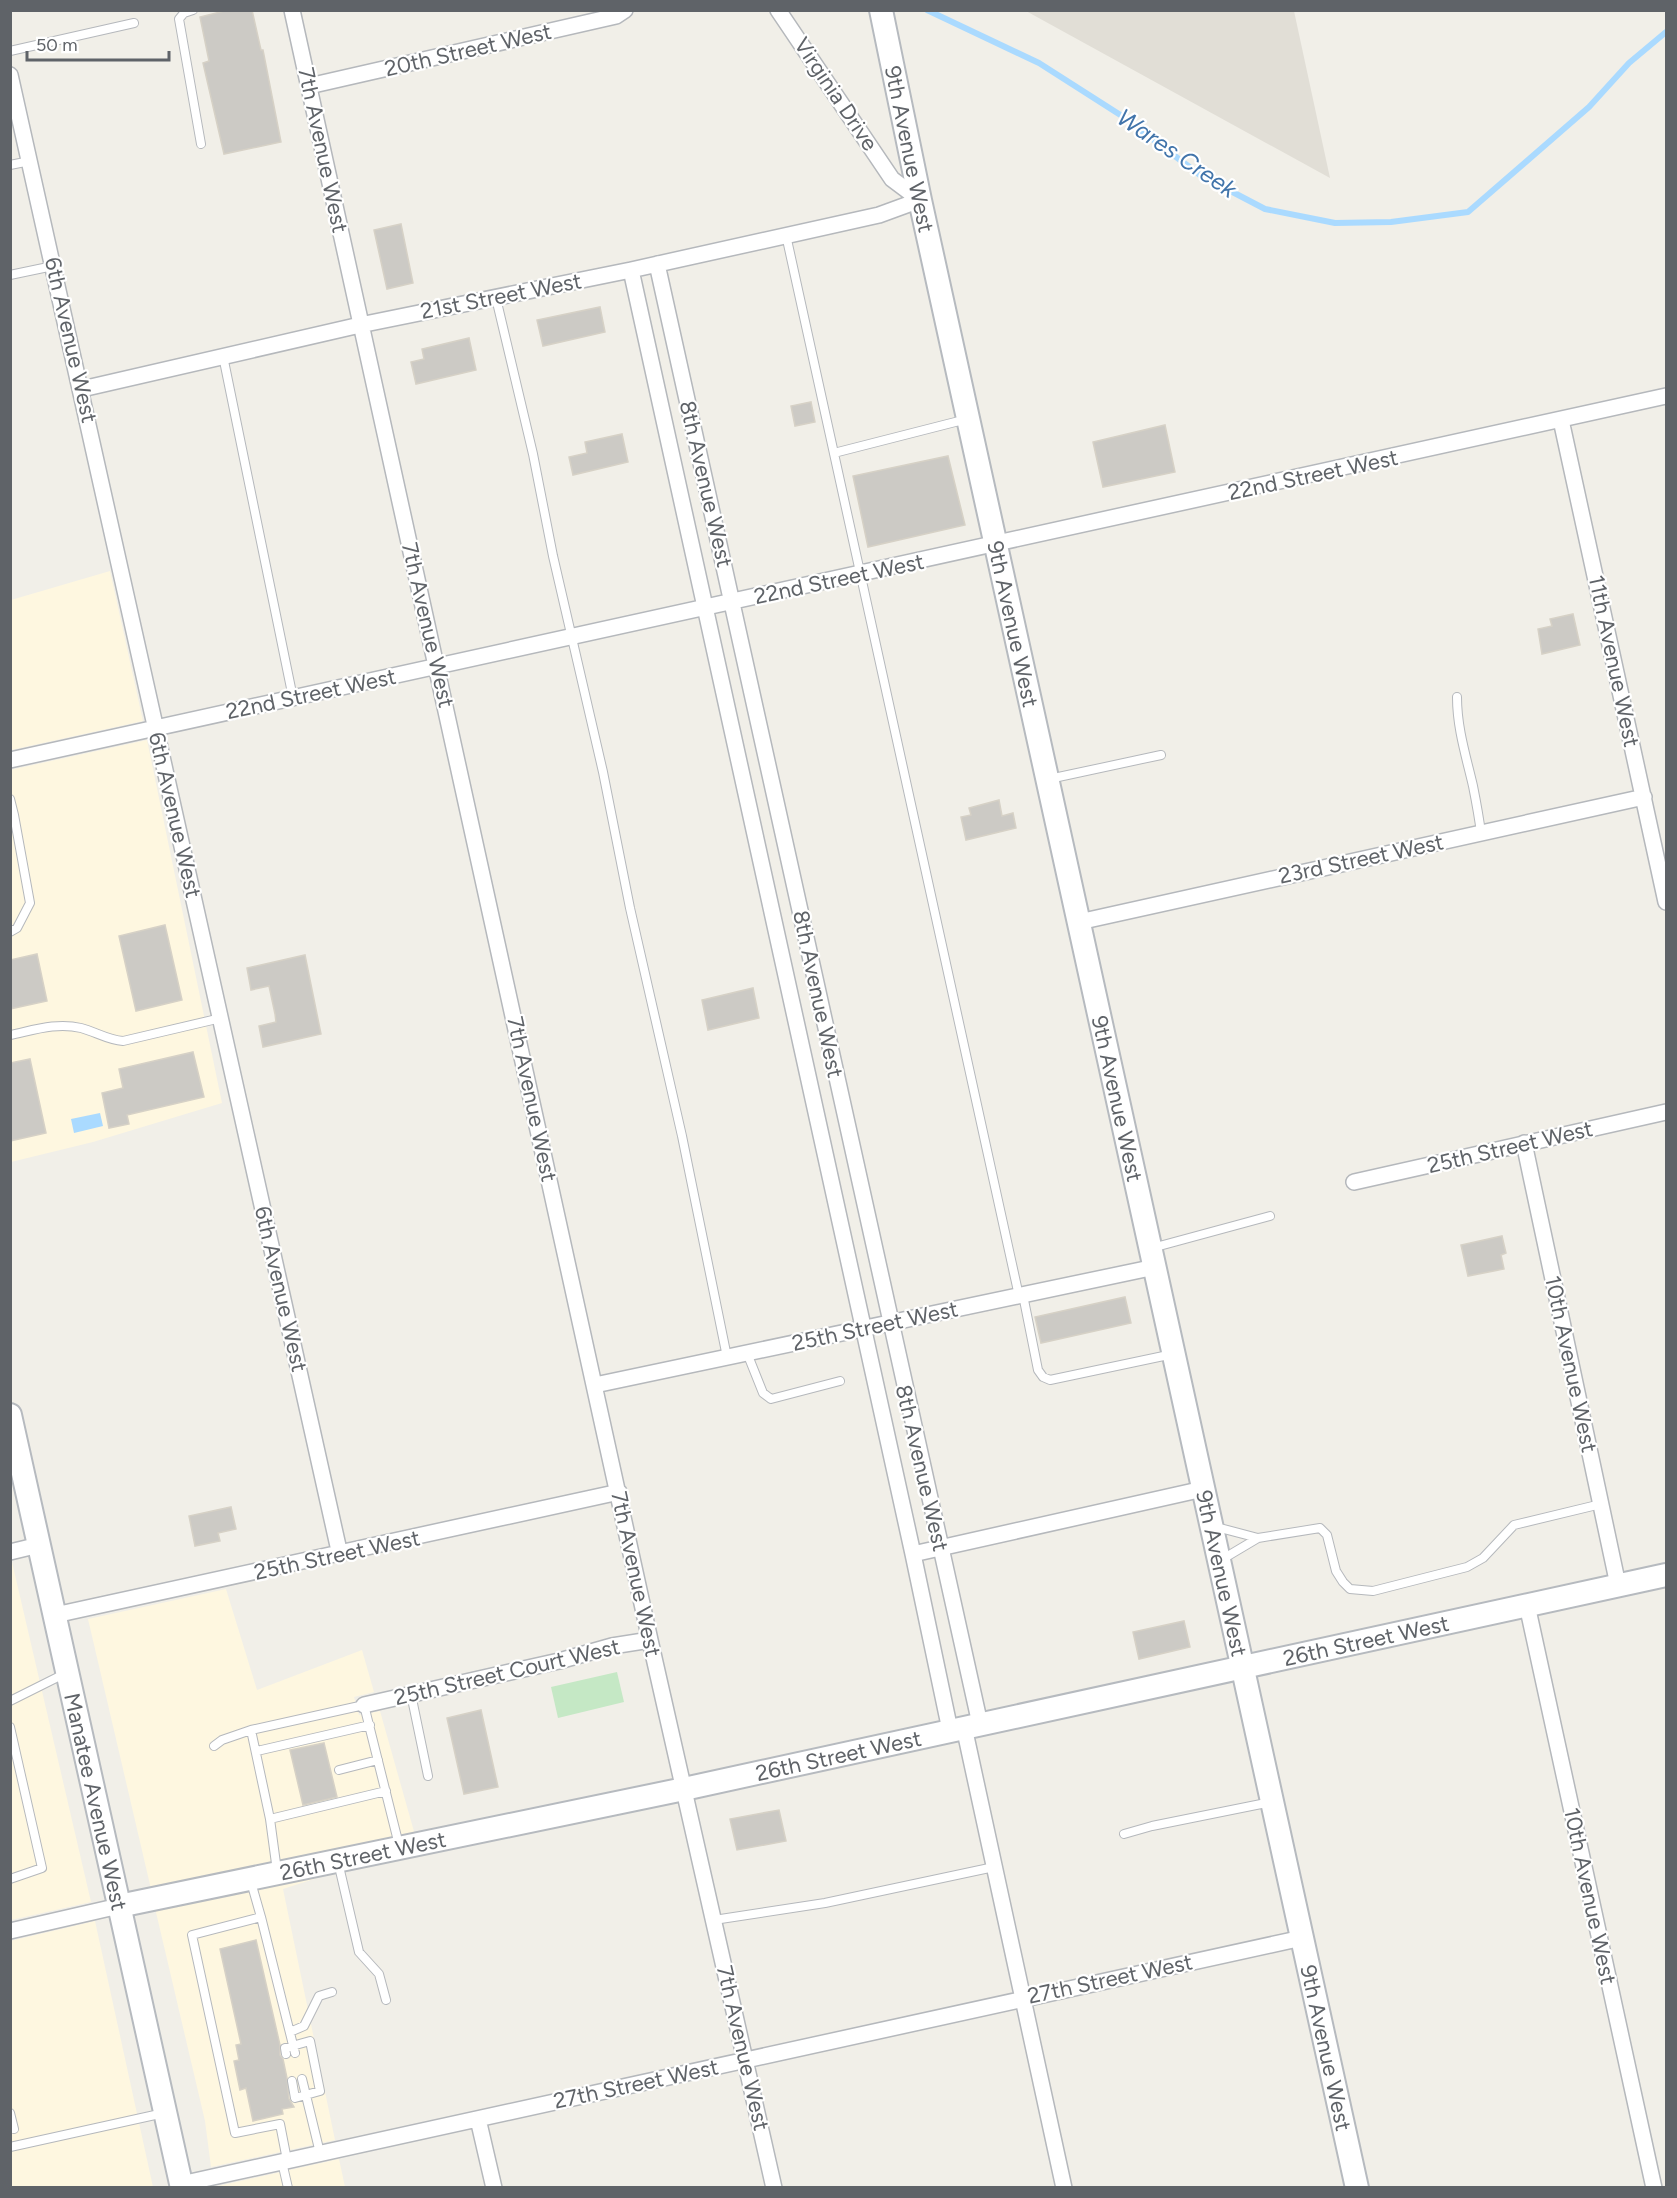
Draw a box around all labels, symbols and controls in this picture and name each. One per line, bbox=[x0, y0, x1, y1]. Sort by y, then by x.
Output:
street label: 20th Street West bbox=[382, 18, 554, 82]
scale bar bbox=[27, 24, 170, 62]
street label: Virginia Drive bbox=[788, 32, 884, 156]
text: 50 m bbox=[36, 34, 78, 56]
street label: 9th Avenue West bbox=[879, 64, 940, 235]
street label: 7th Avenue West bbox=[292, 65, 354, 235]
water label: Wares Creek bbox=[1112, 102, 1243, 204]
street label: 6th Avenue West bbox=[39, 255, 103, 425]
street label: 21st Street West bbox=[418, 267, 584, 325]
street label: 8th Avenue West bbox=[674, 398, 738, 570]
street label: 22nd Street West bbox=[1226, 444, 1400, 506]
street label: 9th Avenue West bbox=[982, 538, 1045, 709]
street label: 7th Avenue West bbox=[396, 540, 460, 710]
street label: 22nd Street West bbox=[752, 548, 926, 610]
street label: 11th Avenue West bbox=[1583, 573, 1645, 749]
street label: 22nd Street West bbox=[224, 663, 398, 725]
street label: 6th Avenue West bbox=[143, 730, 207, 900]
street label: 23rd Street West bbox=[1276, 828, 1446, 890]
street label: 8th Avenue West bbox=[787, 908, 849, 1080]
street label: 9th Avenue West bbox=[1086, 1013, 1149, 1184]
street label: 7th Avenue West bbox=[501, 1014, 563, 1184]
street label: 25th Street West bbox=[1425, 1115, 1595, 1179]
street label: 6th Avenue West bbox=[249, 1204, 313, 1374]
street label: 10th Avenue West bbox=[1539, 1273, 1603, 1455]
street label: 25th Street West bbox=[790, 1295, 960, 1357]
street label: 8th Avenue West bbox=[890, 1382, 954, 1554]
street label: 9th Avenue West bbox=[1191, 1488, 1253, 1659]
street label: 7th Avenue West bbox=[605, 1489, 667, 1659]
street label: 25th Street West bbox=[252, 1524, 422, 1586]
street label: 26th Street West bbox=[1281, 1609, 1451, 1672]
street label: 25th Street Court West bbox=[391, 1633, 623, 1711]
street label: Manatee Avenue West bbox=[59, 1690, 133, 1913]
street label: 26th Street West bbox=[753, 1724, 924, 1787]
street label: 10th Avenue West bbox=[1558, 1805, 1622, 1987]
street label: 26th Street West bbox=[277, 1825, 448, 1886]
street label: 27th Street West bbox=[1025, 1948, 1195, 2010]
street label: 9th Avenue West bbox=[1295, 1962, 1358, 2133]
street label: 7th Avenue West bbox=[711, 1963, 775, 2133]
street label: 27th Street West bbox=[551, 2053, 721, 2115]

